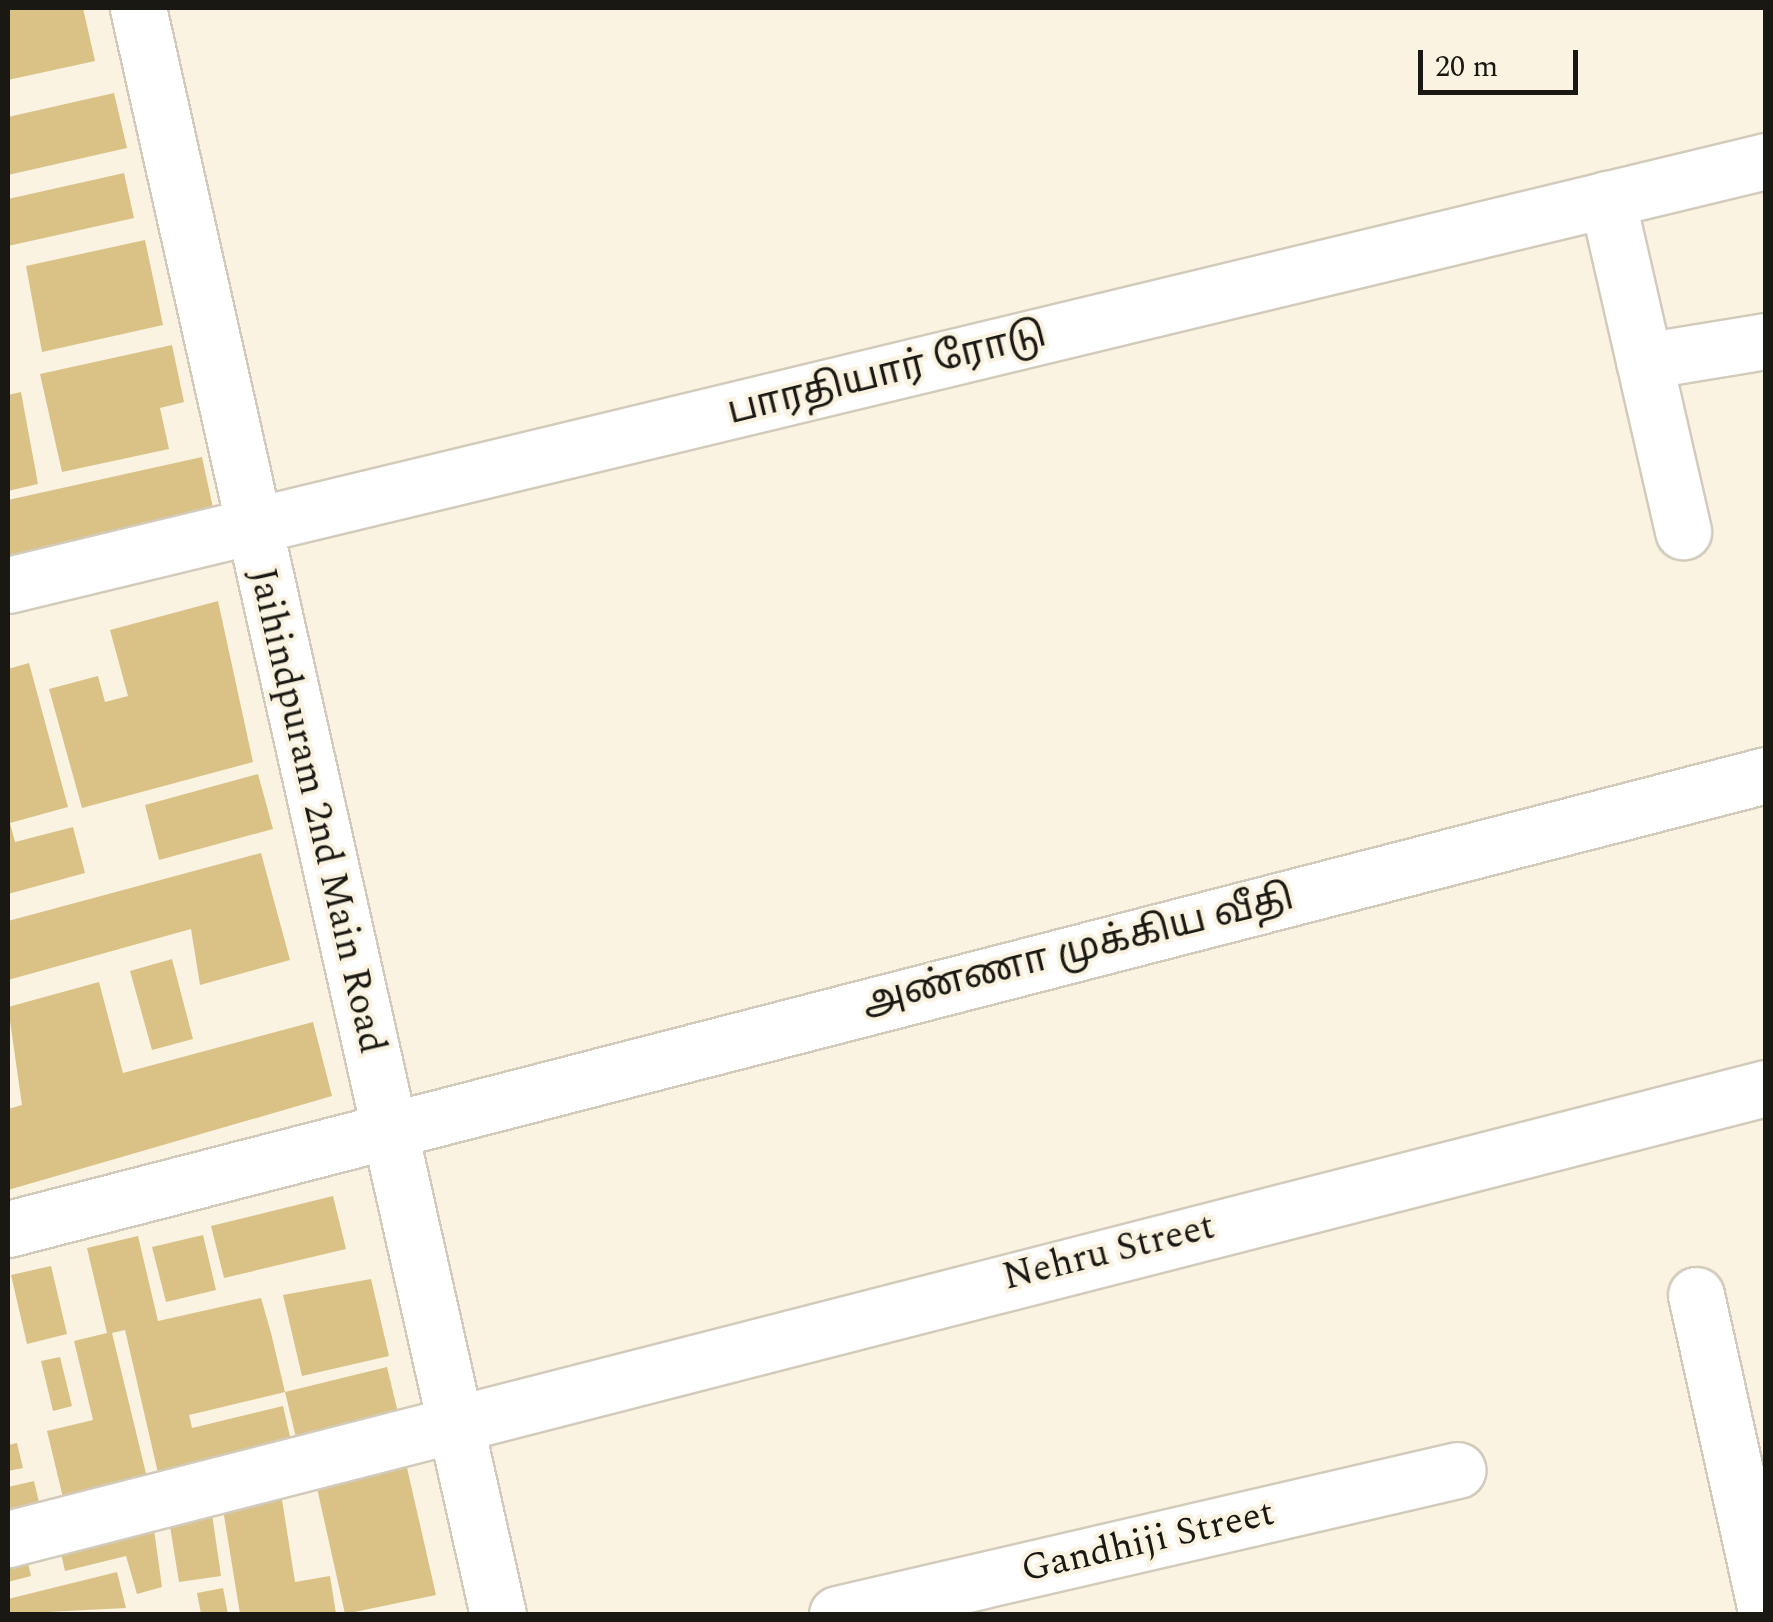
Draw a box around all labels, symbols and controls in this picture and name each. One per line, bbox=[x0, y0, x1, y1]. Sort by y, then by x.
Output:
scale bar bbox=[1423, 30, 1583, 92]
text: 20 m bbox=[1435, 44, 1498, 90]
street label: பாரதியார் ரோடு bbox=[723, 312, 1051, 436]
street label: Jaihindpuram 2nd Main Road bbox=[238, 564, 394, 1058]
street label: அண்ணா முக்கிய வீதி bbox=[857, 875, 1299, 1027]
street label: Nehru Street bbox=[998, 1205, 1220, 1301]
street label: Gandhiji Street bbox=[1017, 1491, 1279, 1593]

